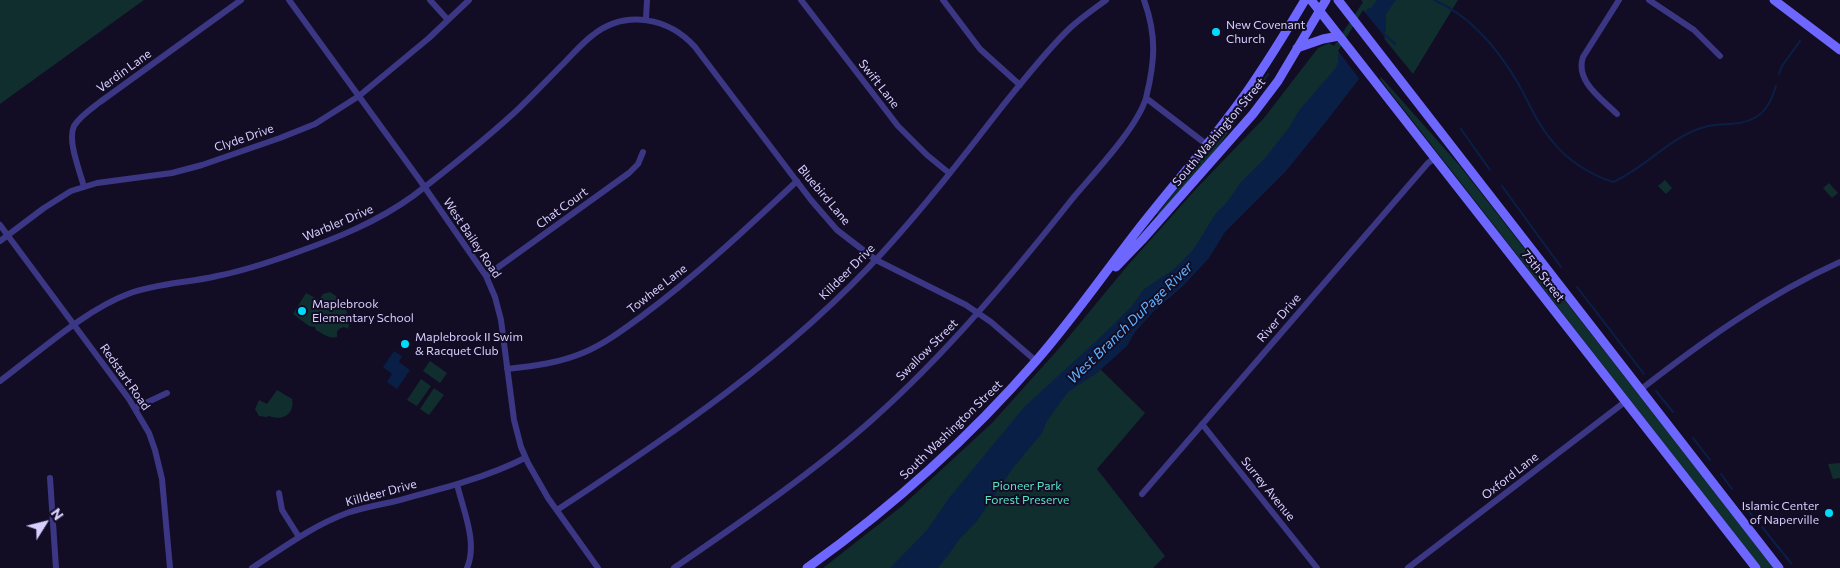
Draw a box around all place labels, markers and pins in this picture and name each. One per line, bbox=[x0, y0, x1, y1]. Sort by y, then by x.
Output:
place label: New Covenant Church bbox=[1226, 18, 1306, 46]
marker: New Covenant Church bbox=[1210, 26, 1222, 38]
place label: Maplebrook Elementary School bbox=[312, 297, 414, 325]
marker: Maplebrook Elementary School bbox=[296, 305, 308, 317]
place label: Maplebrook II Swim & Racquet Club bbox=[415, 330, 523, 358]
marker: Maplebrook II Swim & Racquet Club bbox=[399, 338, 411, 350]
place label: Islamic Center of Naperville bbox=[1742, 499, 1819, 527]
marker: Islamic Center of Naperville bbox=[1823, 507, 1835, 519]

